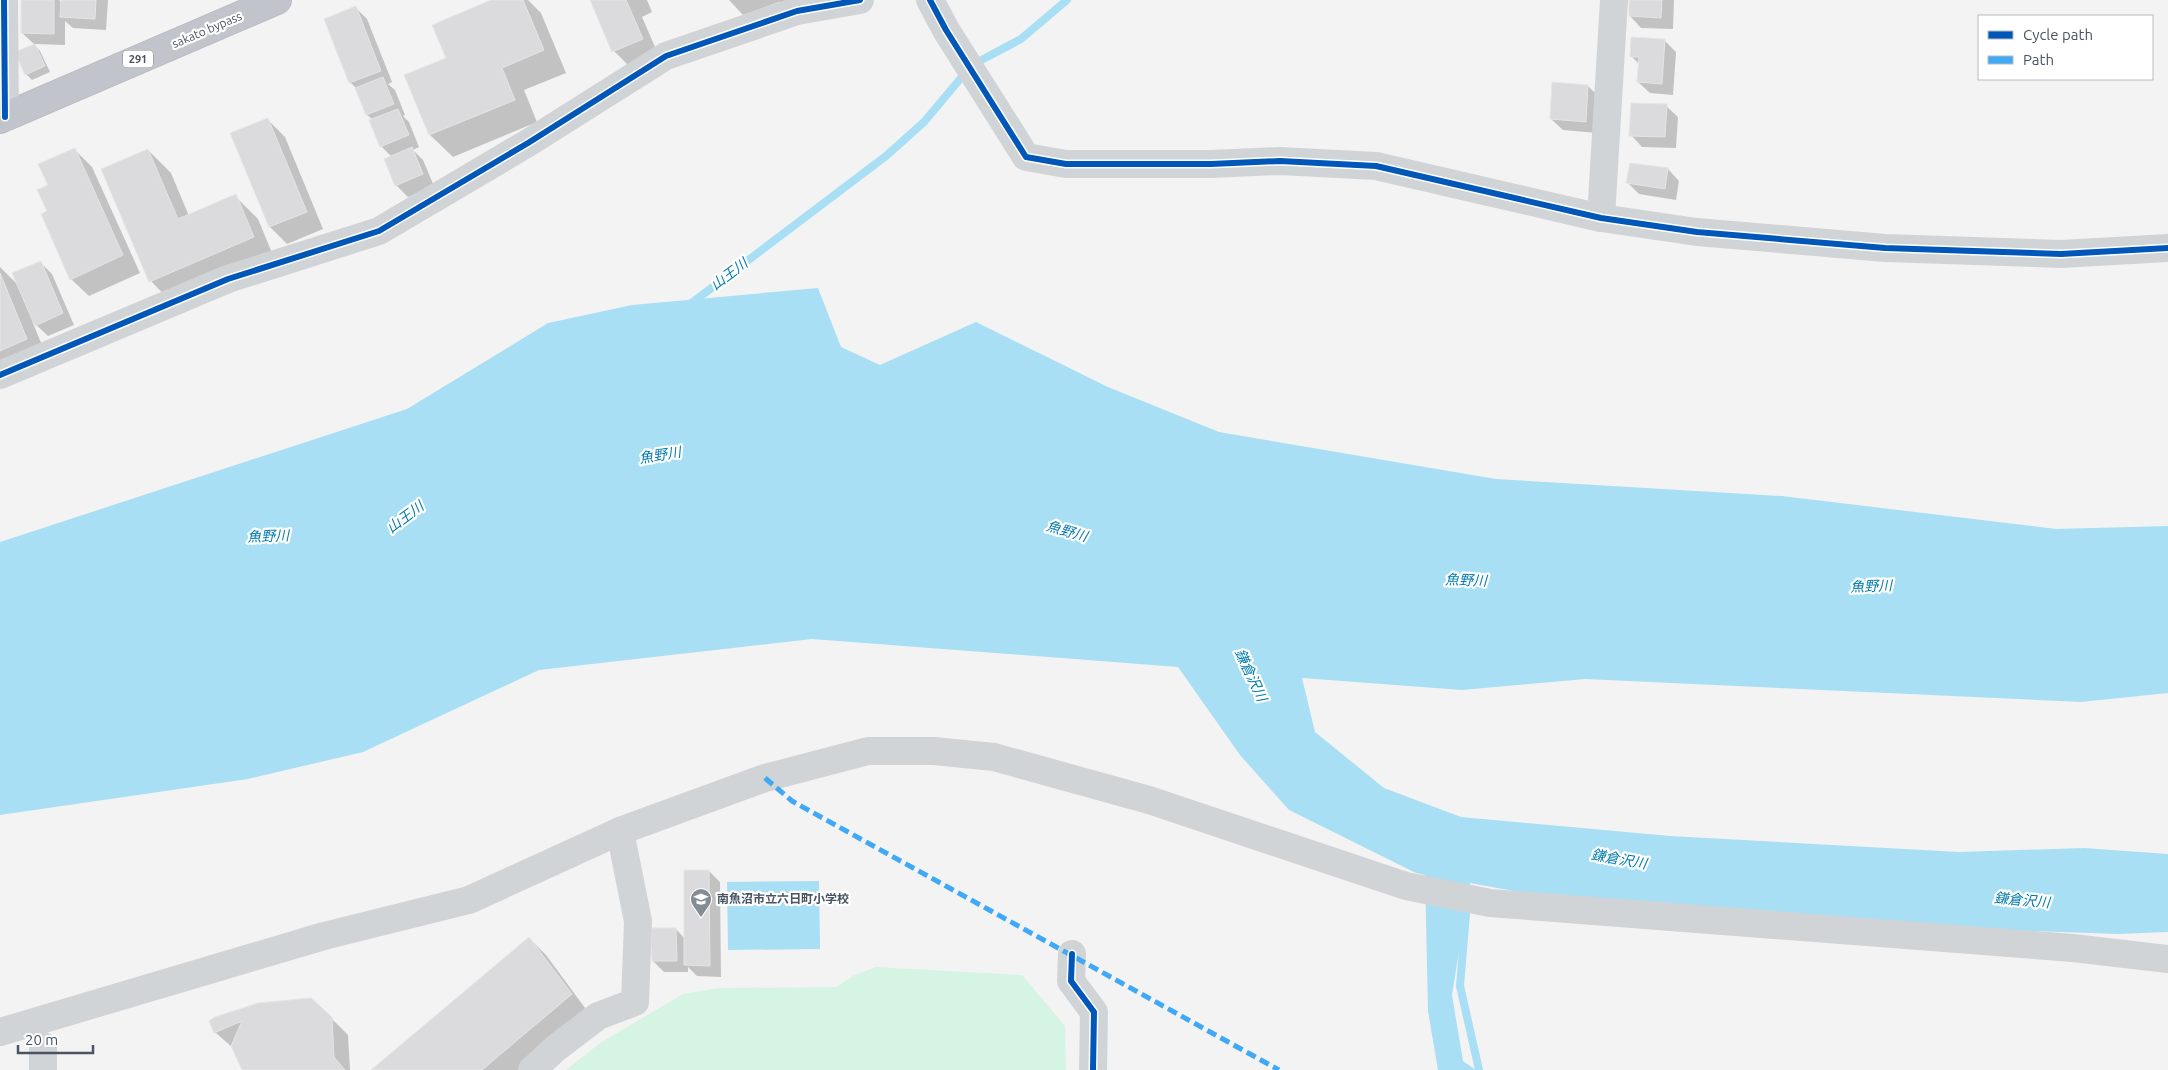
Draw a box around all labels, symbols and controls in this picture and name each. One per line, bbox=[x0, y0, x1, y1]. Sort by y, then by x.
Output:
street label: sakato bypass bbox=[170, 9, 244, 50]
legend bbox=[1978, 15, 2153, 80]
text: Cycle path bbox=[2023, 26, 2093, 43]
road number: 291 bbox=[123, 51, 153, 68]
text: Path bbox=[2023, 51, 2054, 68]
water label: 山王川 bbox=[707, 254, 752, 293]
water label: 魚野川 bbox=[638, 444, 684, 466]
water label: 山王川 bbox=[383, 497, 428, 536]
water label: 魚野川 bbox=[1045, 518, 1091, 545]
water label: 魚野川 bbox=[247, 527, 291, 545]
water label: 魚野川 bbox=[1445, 571, 1489, 589]
water label: 魚野川 bbox=[1850, 577, 1894, 595]
water label: 鎌倉沢川 bbox=[1232, 646, 1271, 706]
water label: 鎌倉沢川 bbox=[1590, 846, 1650, 872]
school or university icon: 南魚沼市立六日町小学校 bbox=[689, 887, 713, 918]
water label: 鎌倉沢川 bbox=[1993, 890, 2053, 911]
place label: 南魚沼市立六日町小学校 bbox=[717, 892, 849, 905]
scale bar bbox=[18, 1022, 92, 1054]
text: 20 m bbox=[25, 1031, 58, 1048]

